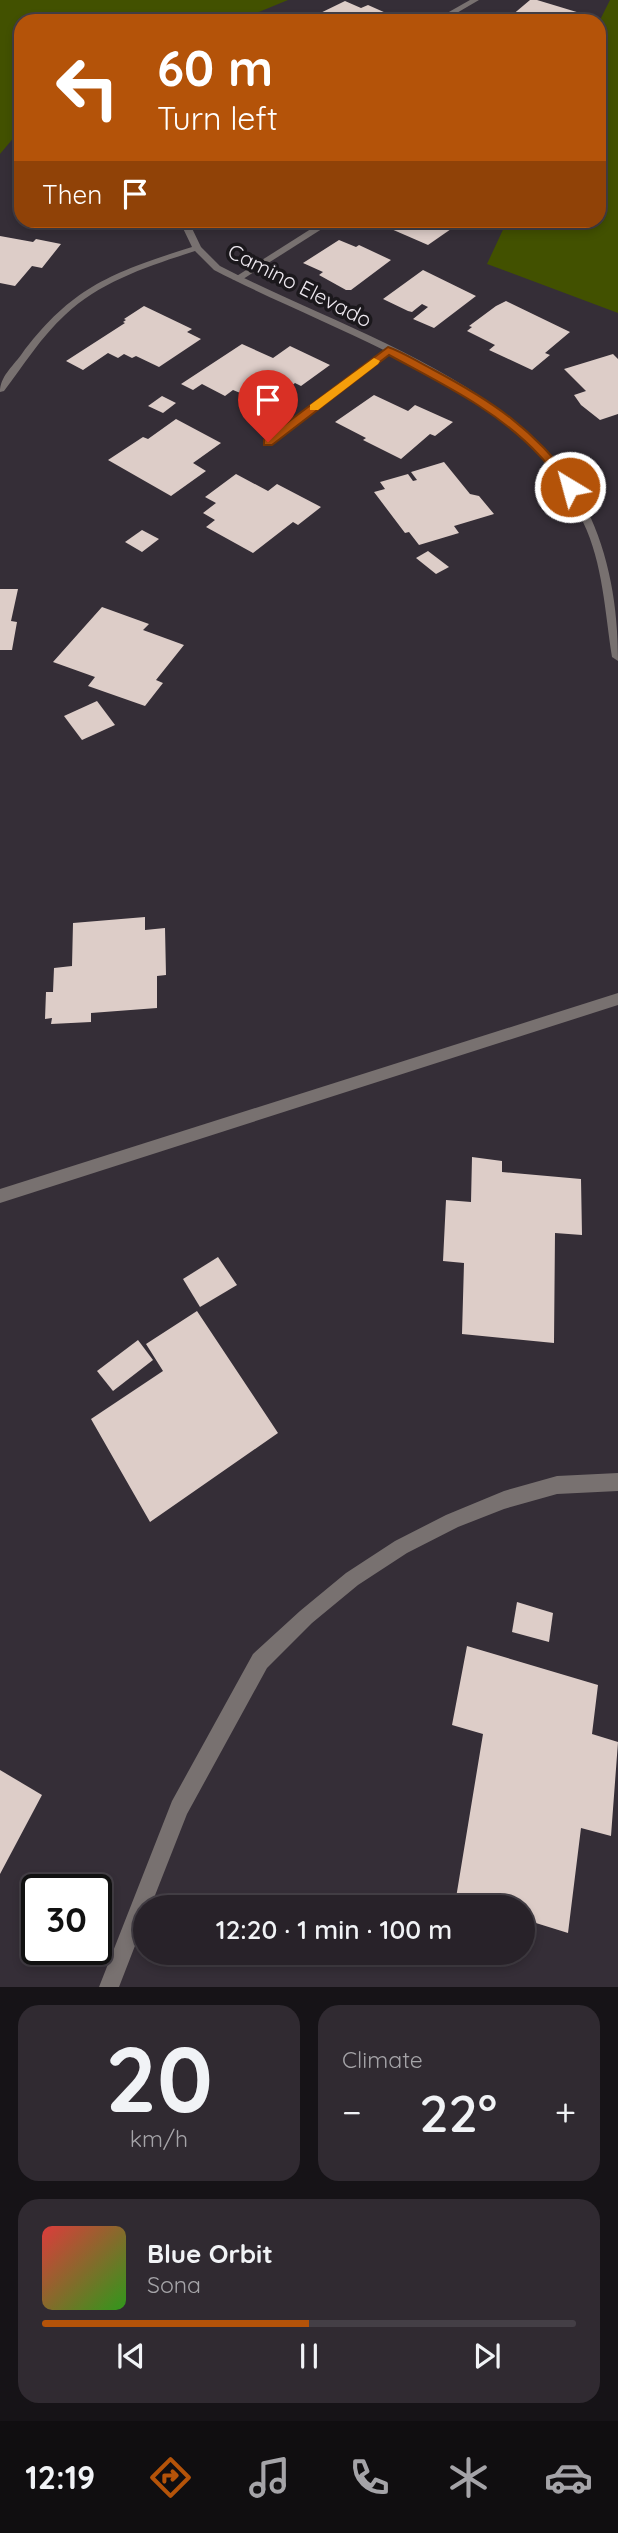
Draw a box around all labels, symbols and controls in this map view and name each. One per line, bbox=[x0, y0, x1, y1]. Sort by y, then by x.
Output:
text: 60 m bbox=[157, 37, 273, 98]
icon: left bbox=[42, 42, 133, 133]
text: Turn left bbox=[157, 98, 278, 138]
icon: arrive bbox=[116, 175, 154, 213]
text: Then bbox=[42, 178, 102, 211]
street label: Camino Elevado bbox=[224, 238, 376, 332]
pin bbox=[238, 370, 298, 442]
icon: arrive bbox=[249, 381, 287, 419]
position arrow bbox=[533, 450, 607, 524]
speed limit sign: 30 bbox=[21, 1874, 112, 1965]
text: 12:20 · 1 min · 100 m bbox=[216, 1913, 452, 1946]
text: 20 bbox=[105, 2021, 213, 2135]
text: Climate bbox=[342, 2045, 423, 2074]
text: 22° bbox=[419, 2080, 497, 2145]
text: − bbox=[342, 2088, 362, 2136]
text: + bbox=[555, 2088, 576, 2136]
text: km/h bbox=[130, 2124, 188, 2153]
text: Blue Orbit bbox=[147, 2237, 273, 2270]
text: Sona bbox=[147, 2270, 201, 2299]
icon: previous bbox=[112, 2337, 150, 2375]
icon: pause bbox=[290, 2337, 328, 2375]
icon: next bbox=[468, 2337, 506, 2375]
icon: directions bbox=[146, 2453, 195, 2502]
icon: music bbox=[245, 2453, 294, 2502]
icon: phone bbox=[345, 2453, 394, 2502]
icon: climate bbox=[444, 2453, 493, 2502]
icon: car bbox=[544, 2453, 593, 2502]
text: 12:19 bbox=[25, 2457, 95, 2497]

